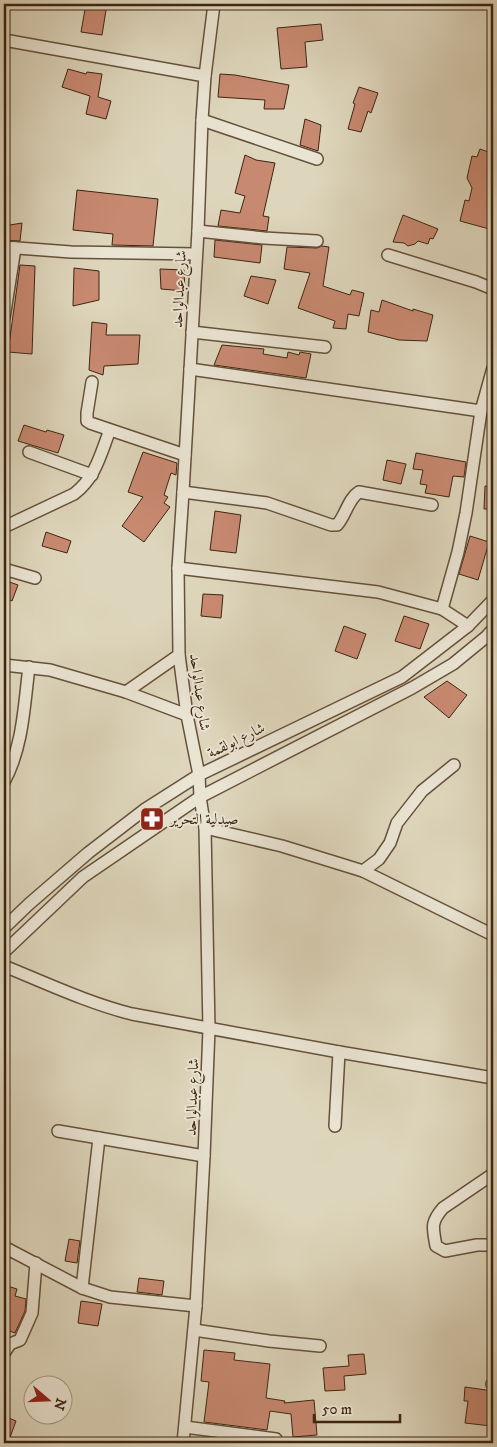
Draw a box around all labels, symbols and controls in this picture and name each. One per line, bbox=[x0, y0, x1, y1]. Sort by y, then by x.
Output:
street label: شارع عبدالواحد bbox=[168, 250, 194, 328]
street label: شارع عبدالواحد bbox=[182, 652, 214, 732]
street label: شارع ابولقمة bbox=[204, 718, 269, 765]
pharmacy icon: صيدلية التحرير bbox=[139, 806, 165, 832]
place label: صيدلية التحرير bbox=[168, 810, 239, 829]
street label: شارع عبدالواحد bbox=[182, 1058, 206, 1136]
north arrow bbox=[22, 1374, 72, 1424]
scale bar bbox=[314, 1392, 401, 1424]
text: N bbox=[49, 1396, 70, 1413]
text: 50 m bbox=[322, 1400, 352, 1419]

